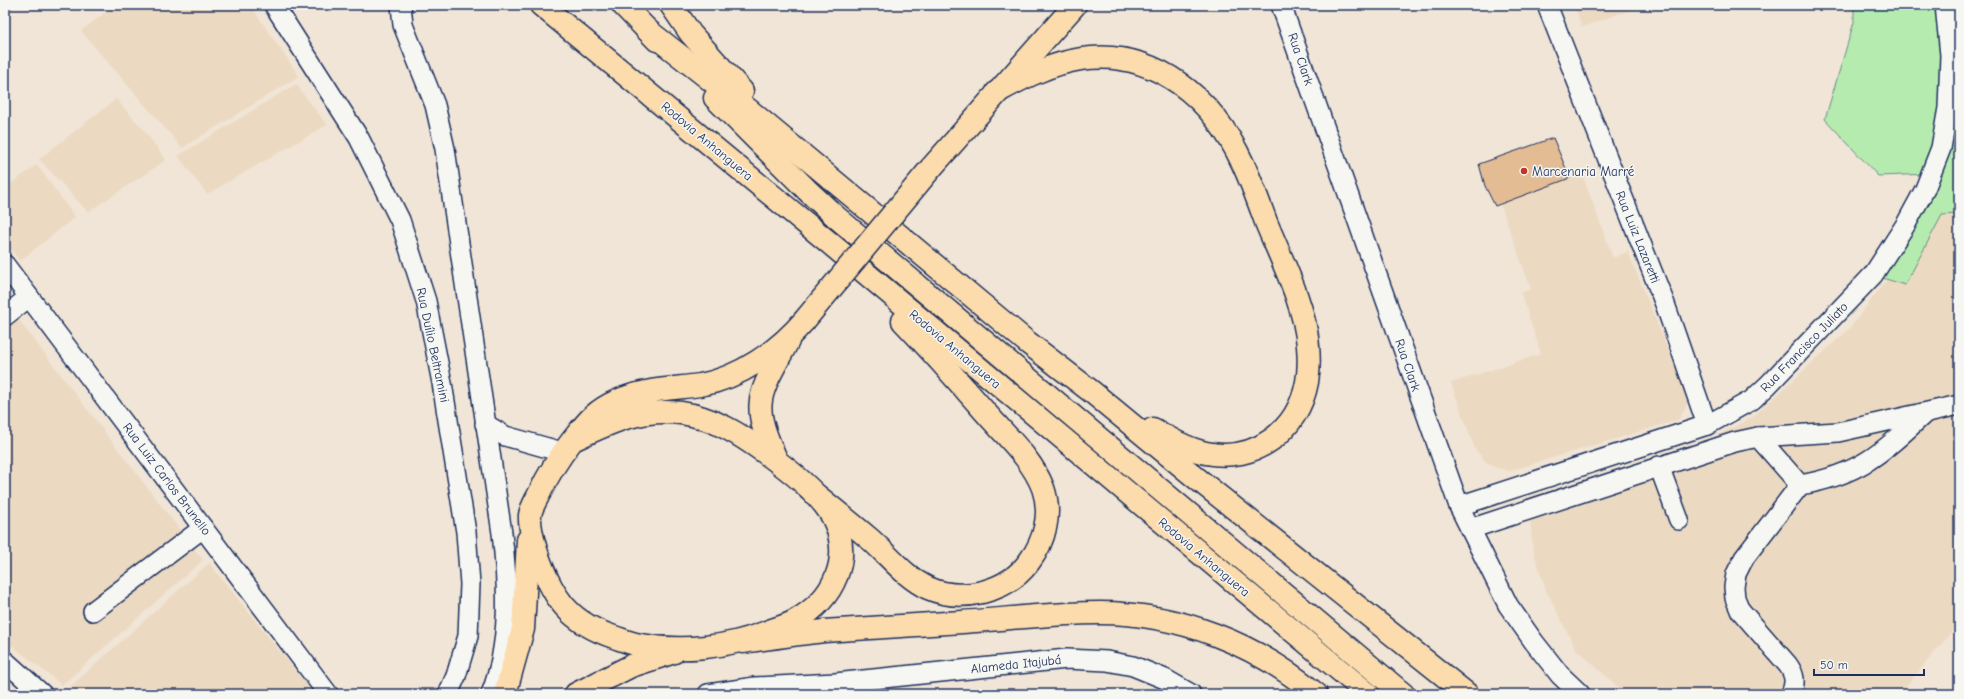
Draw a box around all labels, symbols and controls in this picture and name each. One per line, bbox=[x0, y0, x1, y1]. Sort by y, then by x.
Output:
street label: Rua Clark bbox=[1285, 31, 1317, 88]
street label: Rodovia Anhanguera bbox=[658, 98, 756, 184]
place label: Marcenaria Marré bbox=[1532, 164, 1635, 179]
marker: Marcenaria Marré bbox=[1519, 166, 1529, 176]
street label: Rua Luiz Lazaretti bbox=[1613, 189, 1663, 285]
street label: Rua Duílio Beltramini bbox=[414, 286, 452, 404]
street label: Rua Francisco Juliato bbox=[1757, 299, 1851, 395]
street label: Rodovia Anhanguera bbox=[906, 306, 1004, 392]
street label: Rua Clark bbox=[1392, 337, 1424, 394]
street label: Rua Luiz Carlos Brunello bbox=[120, 420, 214, 538]
street label: Rodovia Anhanguera bbox=[1155, 514, 1253, 600]
scale bar bbox=[1814, 651, 1924, 677]
street label: Alameda Itajubá bbox=[970, 652, 1062, 676]
text: 50 m bbox=[1820, 658, 1848, 672]

